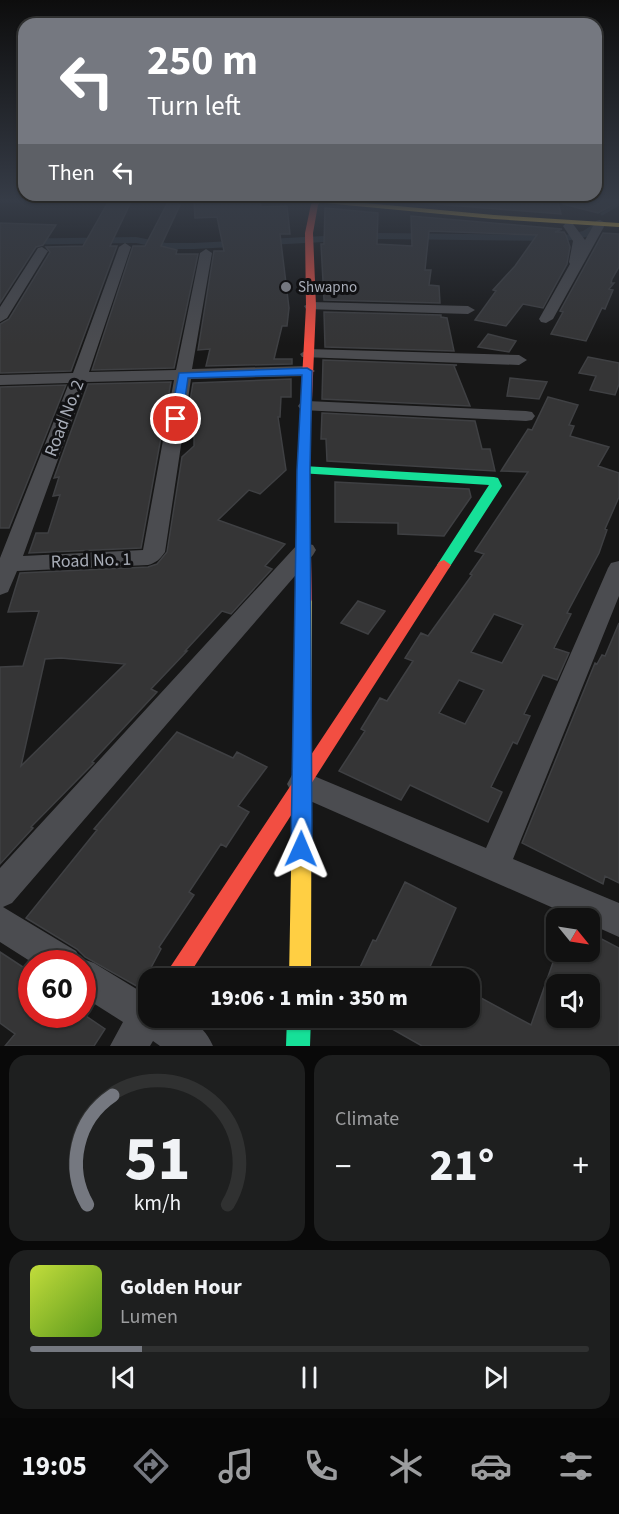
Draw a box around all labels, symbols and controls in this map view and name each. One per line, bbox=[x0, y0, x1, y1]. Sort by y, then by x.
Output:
text: 250 m bbox=[147, 31, 258, 91]
icon: left bbox=[48, 42, 126, 120]
text: Turn left bbox=[147, 87, 241, 126]
icon: left bbox=[107, 156, 140, 189]
text: Then bbox=[48, 157, 95, 189]
place label: Shwapno bbox=[298, 277, 357, 298]
marker: Shwapno bbox=[279, 280, 293, 294]
street label: Road No. 2 bbox=[38, 376, 91, 460]
pin bbox=[150, 393, 201, 444]
icon: arrive bbox=[159, 402, 192, 435]
street label: Road No. 1 bbox=[50, 547, 132, 574]
position arrow bbox=[269, 817, 333, 881]
north arrow bbox=[546, 908, 600, 962]
map controls bbox=[546, 908, 600, 1028]
speed limit sign: 60 bbox=[18, 950, 96, 1028]
button: sound bbox=[546, 974, 600, 1028]
text: 19:06 · 1 min · 350 m bbox=[210, 982, 408, 1014]
text: Climate bbox=[335, 1105, 399, 1133]
text: 51 bbox=[124, 1115, 190, 1204]
text: 21° bbox=[430, 1134, 494, 1198]
text: − bbox=[335, 1143, 351, 1190]
text: + bbox=[573, 1143, 589, 1190]
text: km/h bbox=[133, 1188, 181, 1219]
text: Golden Hour bbox=[120, 1271, 242, 1303]
text: Lumen bbox=[120, 1303, 178, 1331]
icon: previous bbox=[107, 1361, 140, 1394]
icon: pause bbox=[293, 1361, 326, 1394]
icon: next bbox=[479, 1361, 512, 1394]
icon: directions bbox=[130, 1445, 172, 1487]
icon: music bbox=[215, 1445, 257, 1487]
icon: phone bbox=[300, 1445, 342, 1487]
icon: climate bbox=[385, 1445, 427, 1487]
icon: car bbox=[470, 1445, 512, 1487]
icon: filters bbox=[555, 1445, 597, 1487]
text: 19:05 bbox=[22, 1447, 87, 1486]

